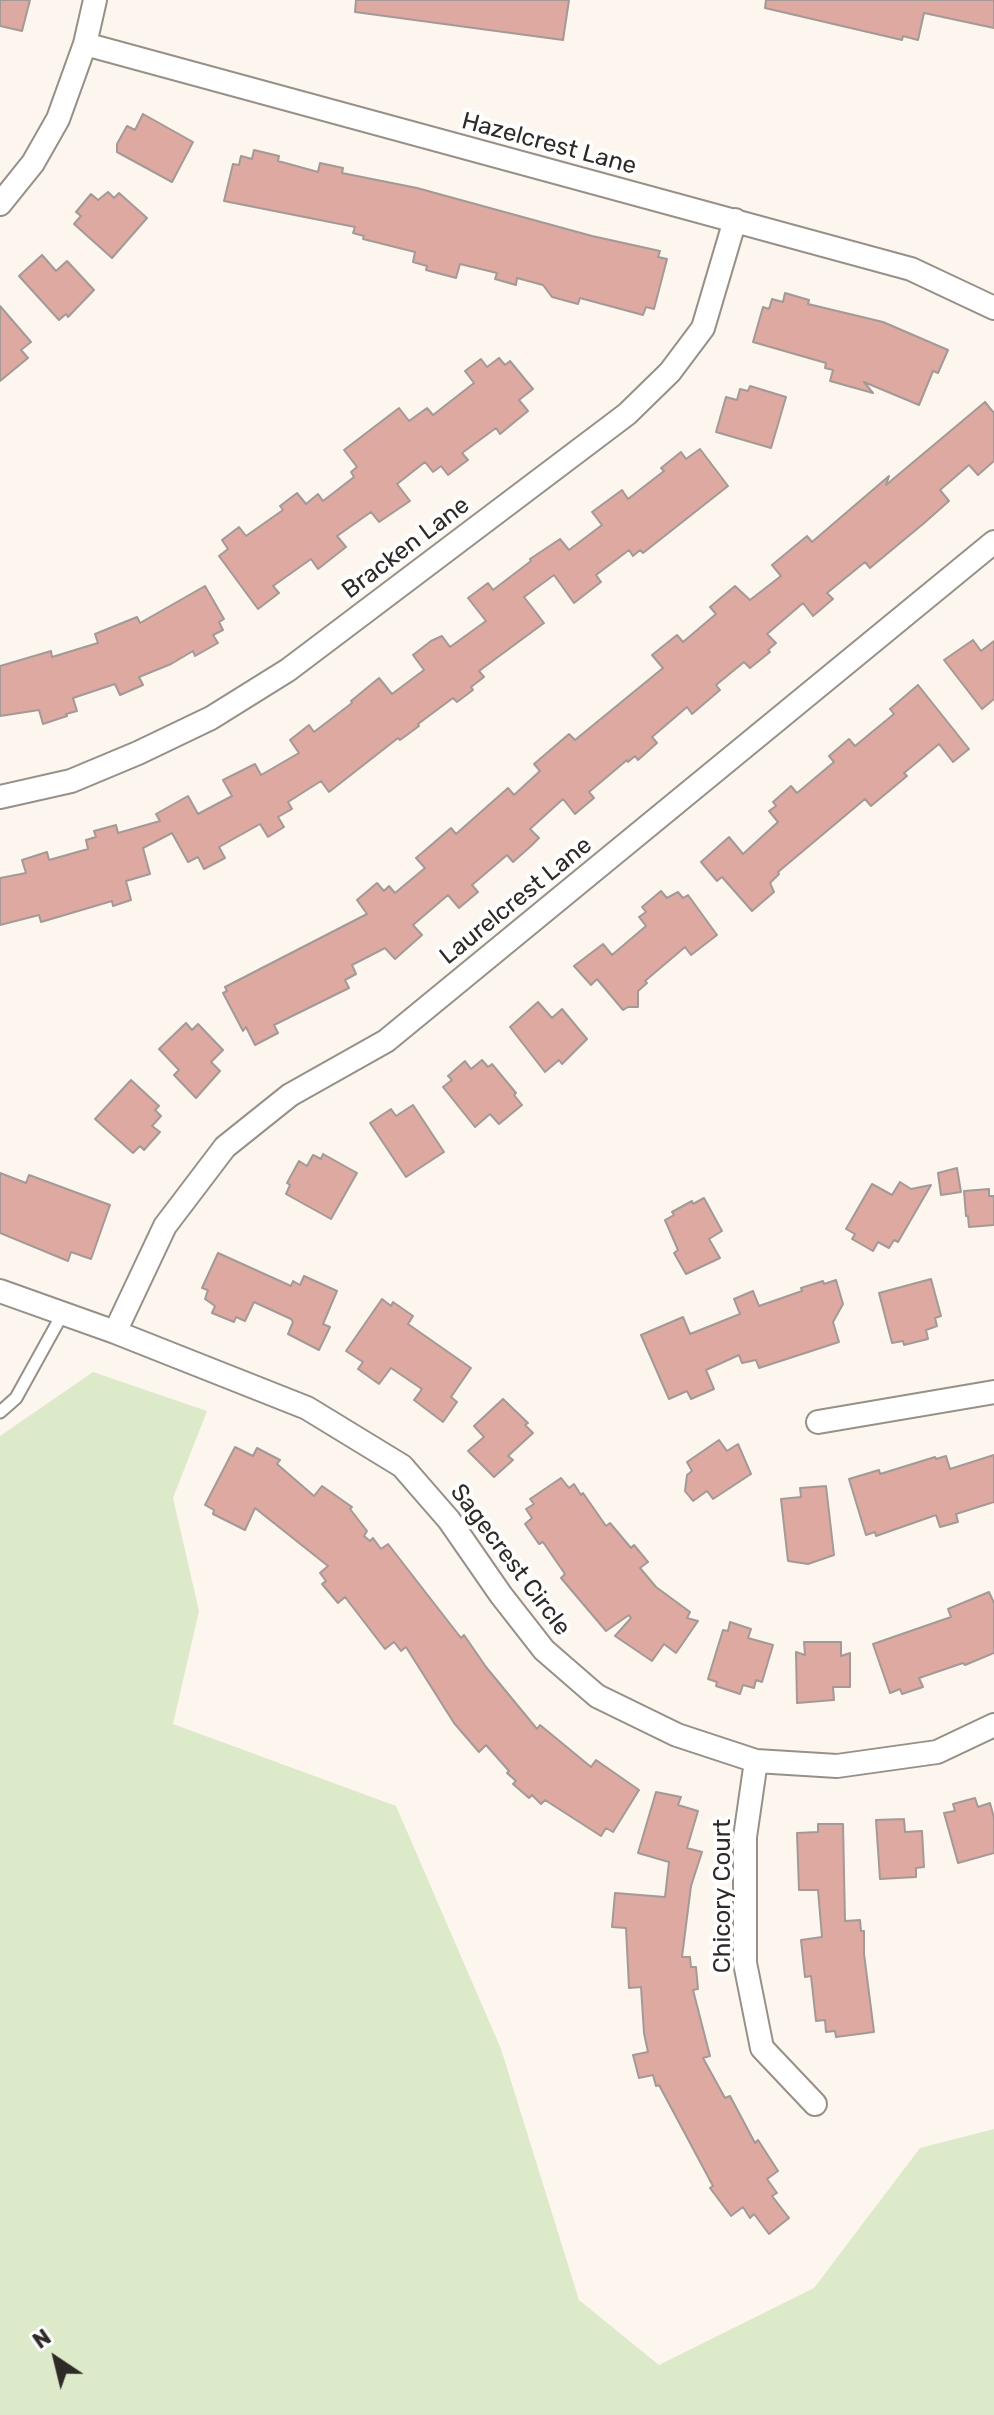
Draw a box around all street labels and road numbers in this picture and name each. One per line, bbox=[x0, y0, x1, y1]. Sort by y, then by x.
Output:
street label: Hazelcrest Lane bbox=[459, 107, 639, 181]
street label: Bracken Lane bbox=[337, 491, 475, 605]
street label: Laurelcrest Lane bbox=[434, 831, 598, 971]
street label: Sagecrest Circle bbox=[444, 1479, 576, 1641]
street label: Chicory Court bbox=[709, 1819, 737, 1973]

